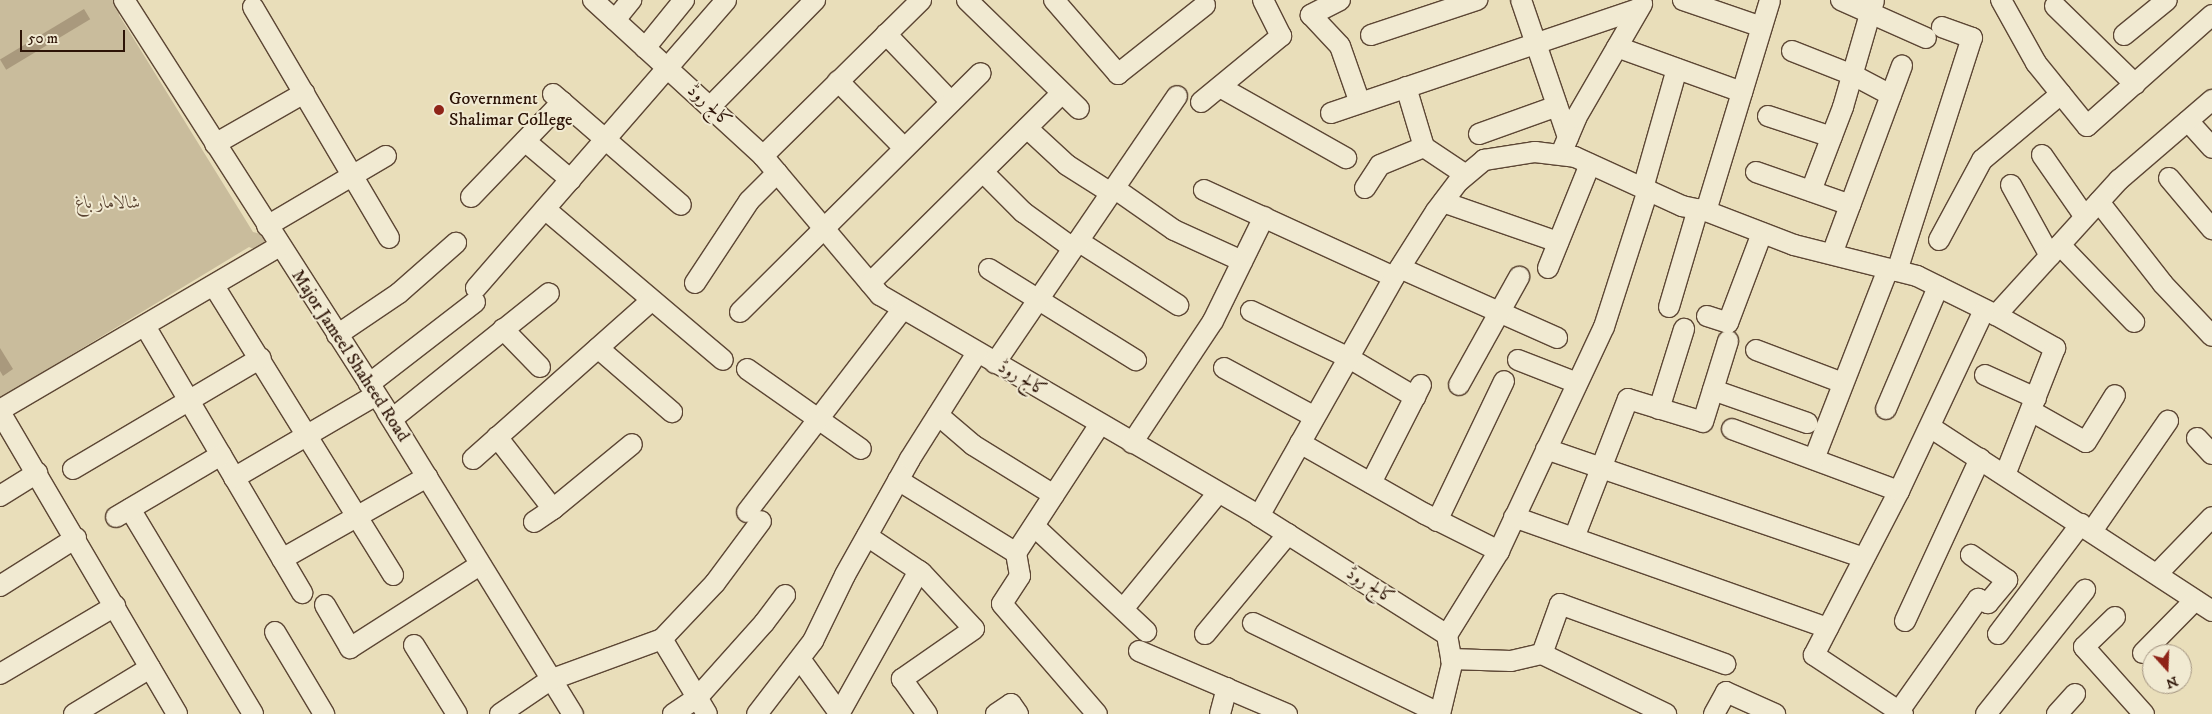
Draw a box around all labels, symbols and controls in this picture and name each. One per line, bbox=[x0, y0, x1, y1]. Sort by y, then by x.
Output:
scale bar bbox=[22, 20, 128, 52]
text: 50 m bbox=[28, 29, 58, 48]
street label: کالج روڈ bbox=[682, 80, 736, 132]
place label: Government Shalimar College bbox=[449, 89, 572, 132]
marker: Government Shalimar College bbox=[433, 104, 445, 116]
park label: شالامار باغ bbox=[75, 192, 141, 214]
street label: Major Jameel Shaheed Road bbox=[286, 266, 414, 446]
street label: کالج روڈ bbox=[994, 356, 1050, 402]
street label: کالج روڈ bbox=[1342, 563, 1398, 609]
north arrow bbox=[2142, 644, 2192, 694]
text: N bbox=[2163, 672, 2180, 693]

